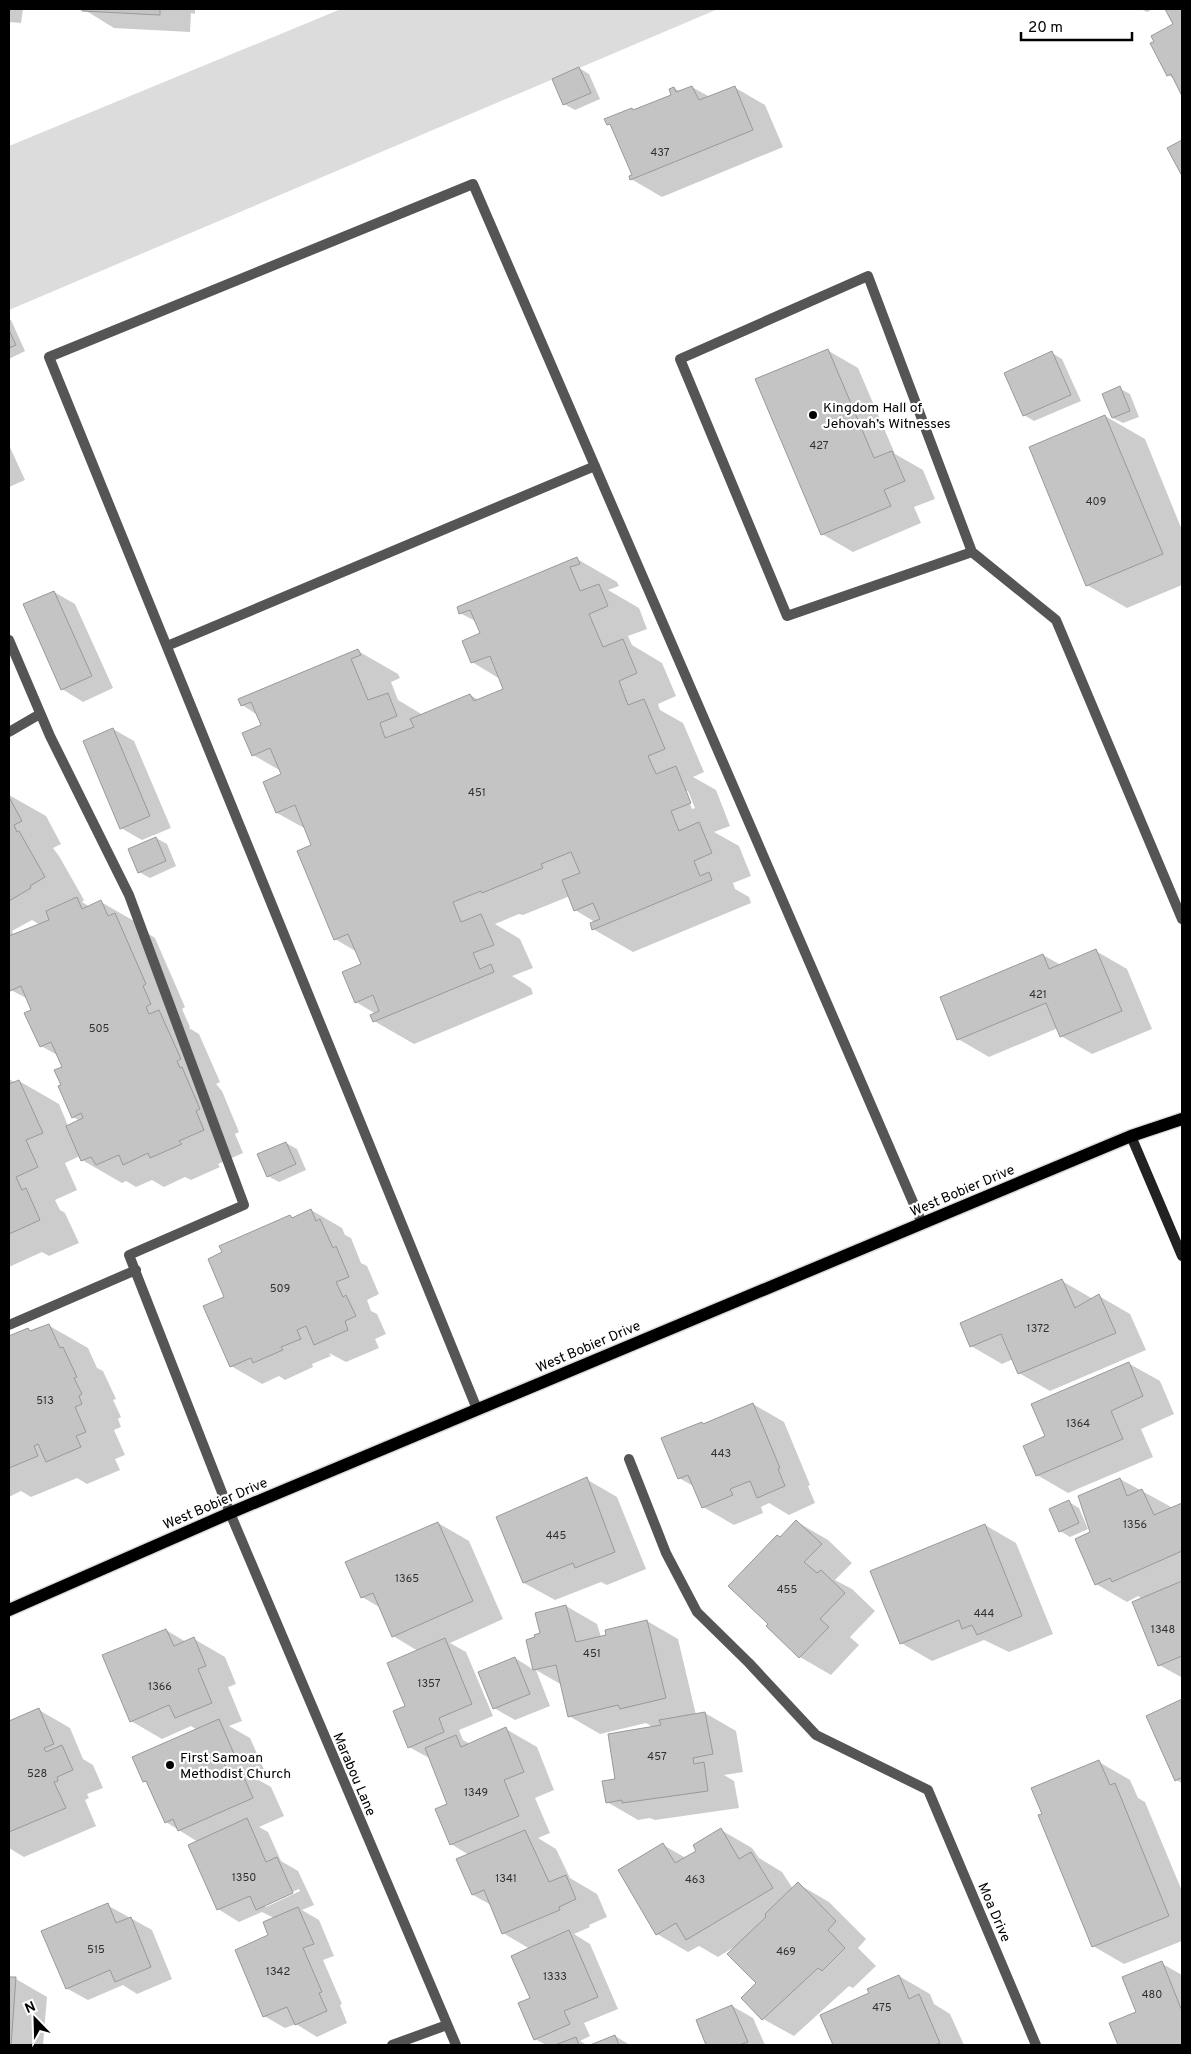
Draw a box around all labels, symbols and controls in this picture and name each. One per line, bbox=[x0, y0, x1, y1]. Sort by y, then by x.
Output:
scale bar bbox=[1021, 10, 1132, 42]
text: 20 m bbox=[1028, 19, 1063, 38]
house number: 437 bbox=[650, 146, 670, 160]
place label: Kingdom Hall of Jehovah’s Witnesses bbox=[823, 400, 951, 433]
marker: Kingdom Hall of Jehovah’s Witnesses bbox=[807, 409, 819, 421]
house number: 427 bbox=[809, 439, 829, 453]
house number: 409 bbox=[1086, 495, 1106, 509]
house number: 451 bbox=[468, 786, 486, 800]
house number: 421 bbox=[1029, 988, 1047, 1002]
house number: 505 bbox=[89, 1022, 110, 1036]
street label: West Bobier Drive bbox=[908, 1162, 1017, 1221]
house number: 509 bbox=[270, 1282, 290, 1296]
street label: West Bobier Drive bbox=[534, 1318, 643, 1377]
house number: 1372 bbox=[1027, 1322, 1049, 1336]
house number: 513 bbox=[36, 1394, 54, 1408]
house number: 1364 bbox=[1066, 1417, 1090, 1431]
house number: 443 bbox=[711, 1447, 731, 1461]
street label: West Bobier Drive bbox=[161, 1475, 270, 1534]
house number: 1356 bbox=[1123, 1518, 1147, 1532]
house number: 445 bbox=[546, 1529, 566, 1543]
house number: 1365 bbox=[395, 1572, 419, 1586]
house number: 455 bbox=[777, 1583, 797, 1597]
house number: 444 bbox=[974, 1607, 994, 1621]
house number: 1348 bbox=[1151, 1623, 1175, 1637]
house number: 451 bbox=[583, 1647, 601, 1661]
house number: 1357 bbox=[417, 1677, 441, 1691]
house number: 1366 bbox=[148, 1680, 172, 1694]
street label: Marabou Lane bbox=[328, 1730, 379, 1819]
place label: First Samoan Methodist Church bbox=[180, 1750, 291, 1783]
house number: 457 bbox=[647, 1750, 667, 1764]
marker: First Samoan Methodist Church bbox=[164, 1759, 176, 1771]
house number: 528 bbox=[27, 1767, 47, 1781]
house number: 1349 bbox=[464, 1786, 488, 1800]
house number: 1350 bbox=[232, 1871, 256, 1885]
house number: 1341 bbox=[495, 1872, 517, 1886]
house number: 463 bbox=[685, 1873, 705, 1887]
street label: Moa Drive bbox=[973, 1880, 1014, 1945]
house number: 515 bbox=[87, 1943, 105, 1957]
house number: 469 bbox=[776, 1945, 796, 1959]
house number: 1342 bbox=[266, 1965, 290, 1979]
house number: 1333 bbox=[543, 1970, 567, 1984]
house number: 480 bbox=[1142, 1988, 1162, 2002]
north arrow bbox=[10, 1994, 60, 2044]
text: N bbox=[23, 1999, 38, 2018]
house number: 475 bbox=[872, 2001, 892, 2015]

